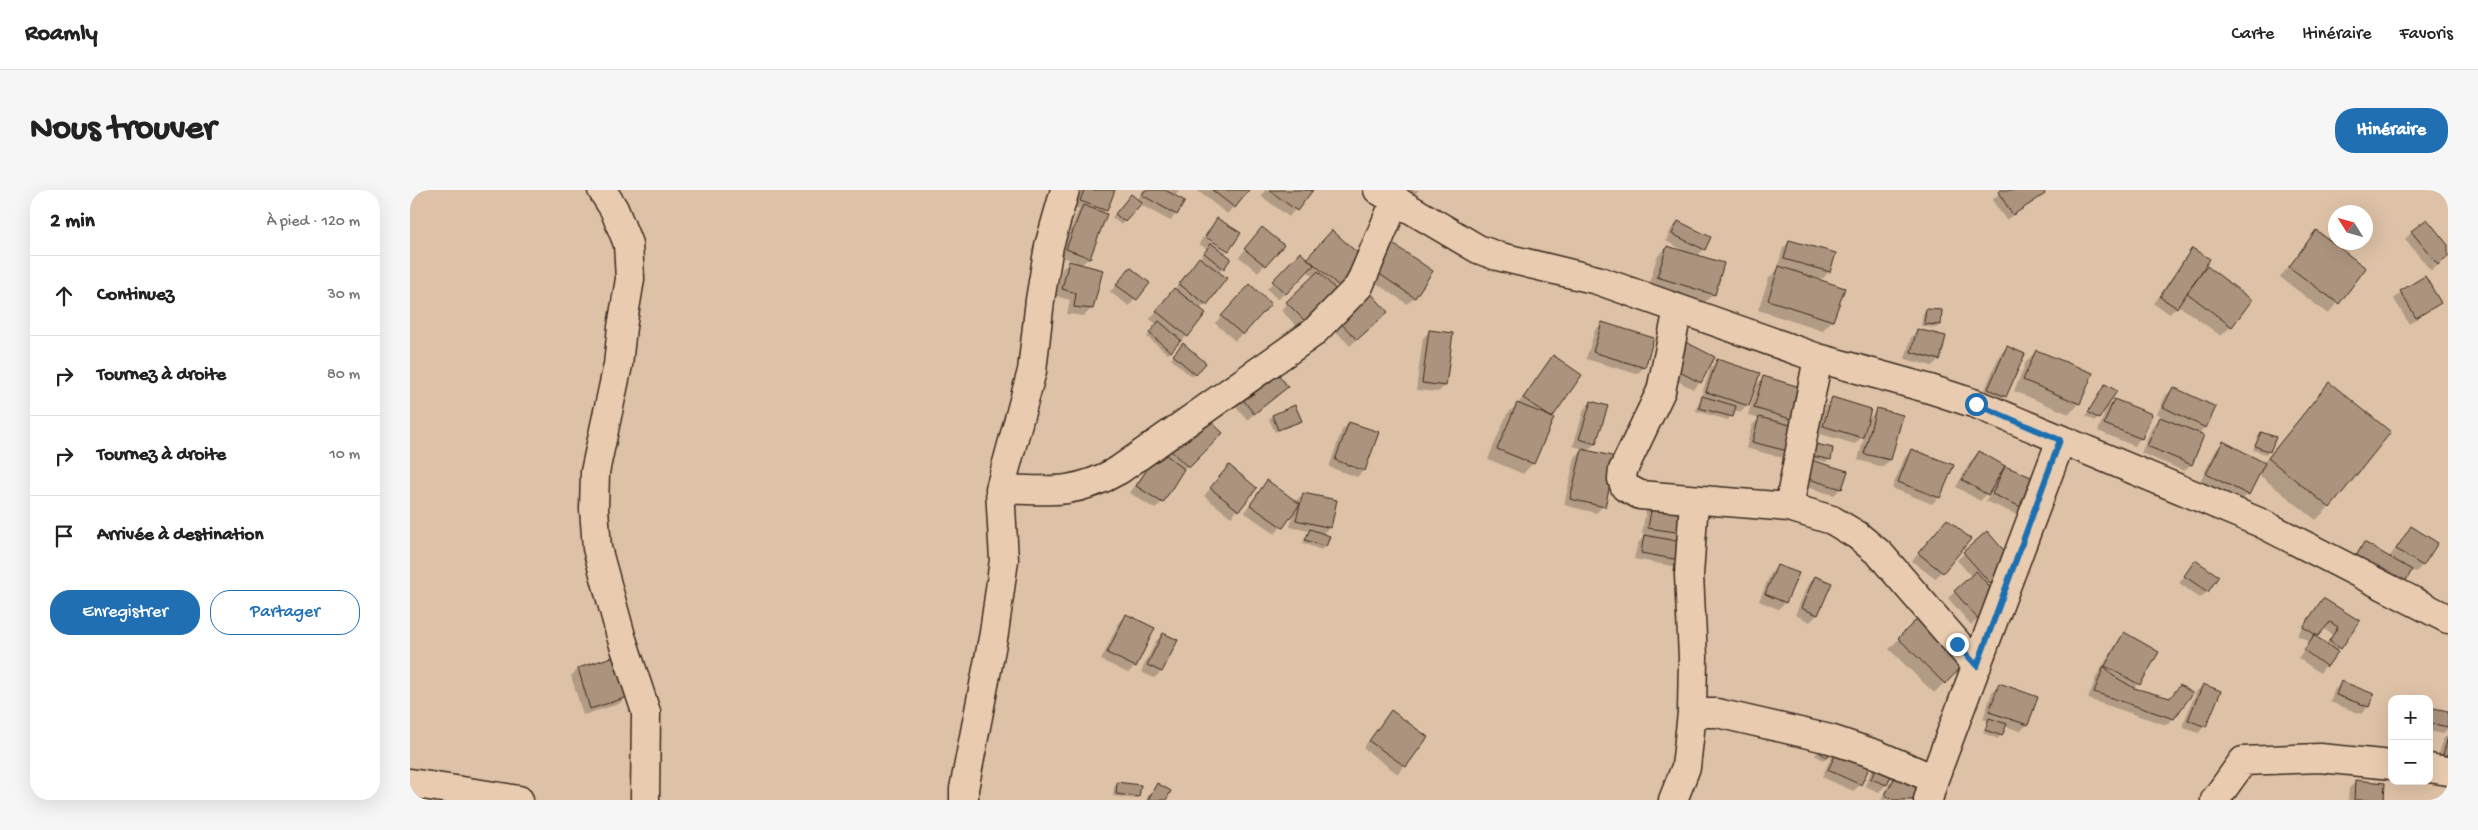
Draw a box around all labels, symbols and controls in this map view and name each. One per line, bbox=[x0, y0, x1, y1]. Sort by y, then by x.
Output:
text: Roamly bbox=[25, 20, 98, 49]
text: Carte bbox=[2231, 24, 2274, 45]
text: Itinéraire bbox=[2302, 24, 2372, 45]
text: Favoris bbox=[2400, 24, 2453, 45]
button: Itinéraire bbox=[2335, 108, 2448, 153]
text: Nous trouver bbox=[30, 110, 216, 151]
north arrow bbox=[2328, 205, 2373, 250]
text: 2 min bbox=[50, 210, 95, 235]
text: À pied · 120 m bbox=[267, 213, 360, 232]
icon: ahead bbox=[50, 282, 78, 310]
text: Continuez bbox=[97, 284, 174, 307]
text: 30 m bbox=[327, 286, 360, 305]
icon: right bbox=[50, 362, 78, 390]
text: Tournez à droite bbox=[97, 364, 226, 387]
text: 80 m bbox=[327, 366, 360, 385]
route start bbox=[1965, 393, 1988, 416]
icon: right bbox=[50, 442, 78, 470]
text: Tournez à droite bbox=[97, 444, 226, 467]
text: 10 m bbox=[329, 446, 360, 465]
icon: arrive bbox=[50, 522, 78, 550]
text: Arrivée à destination bbox=[97, 524, 263, 547]
button: Enregistrer bbox=[50, 590, 200, 635]
button: Partager bbox=[210, 590, 360, 635]
route end bbox=[1946, 633, 1969, 656]
map controls bbox=[2388, 695, 2433, 785]
button: + bbox=[2388, 695, 2433, 740]
button: − bbox=[2388, 740, 2433, 785]

